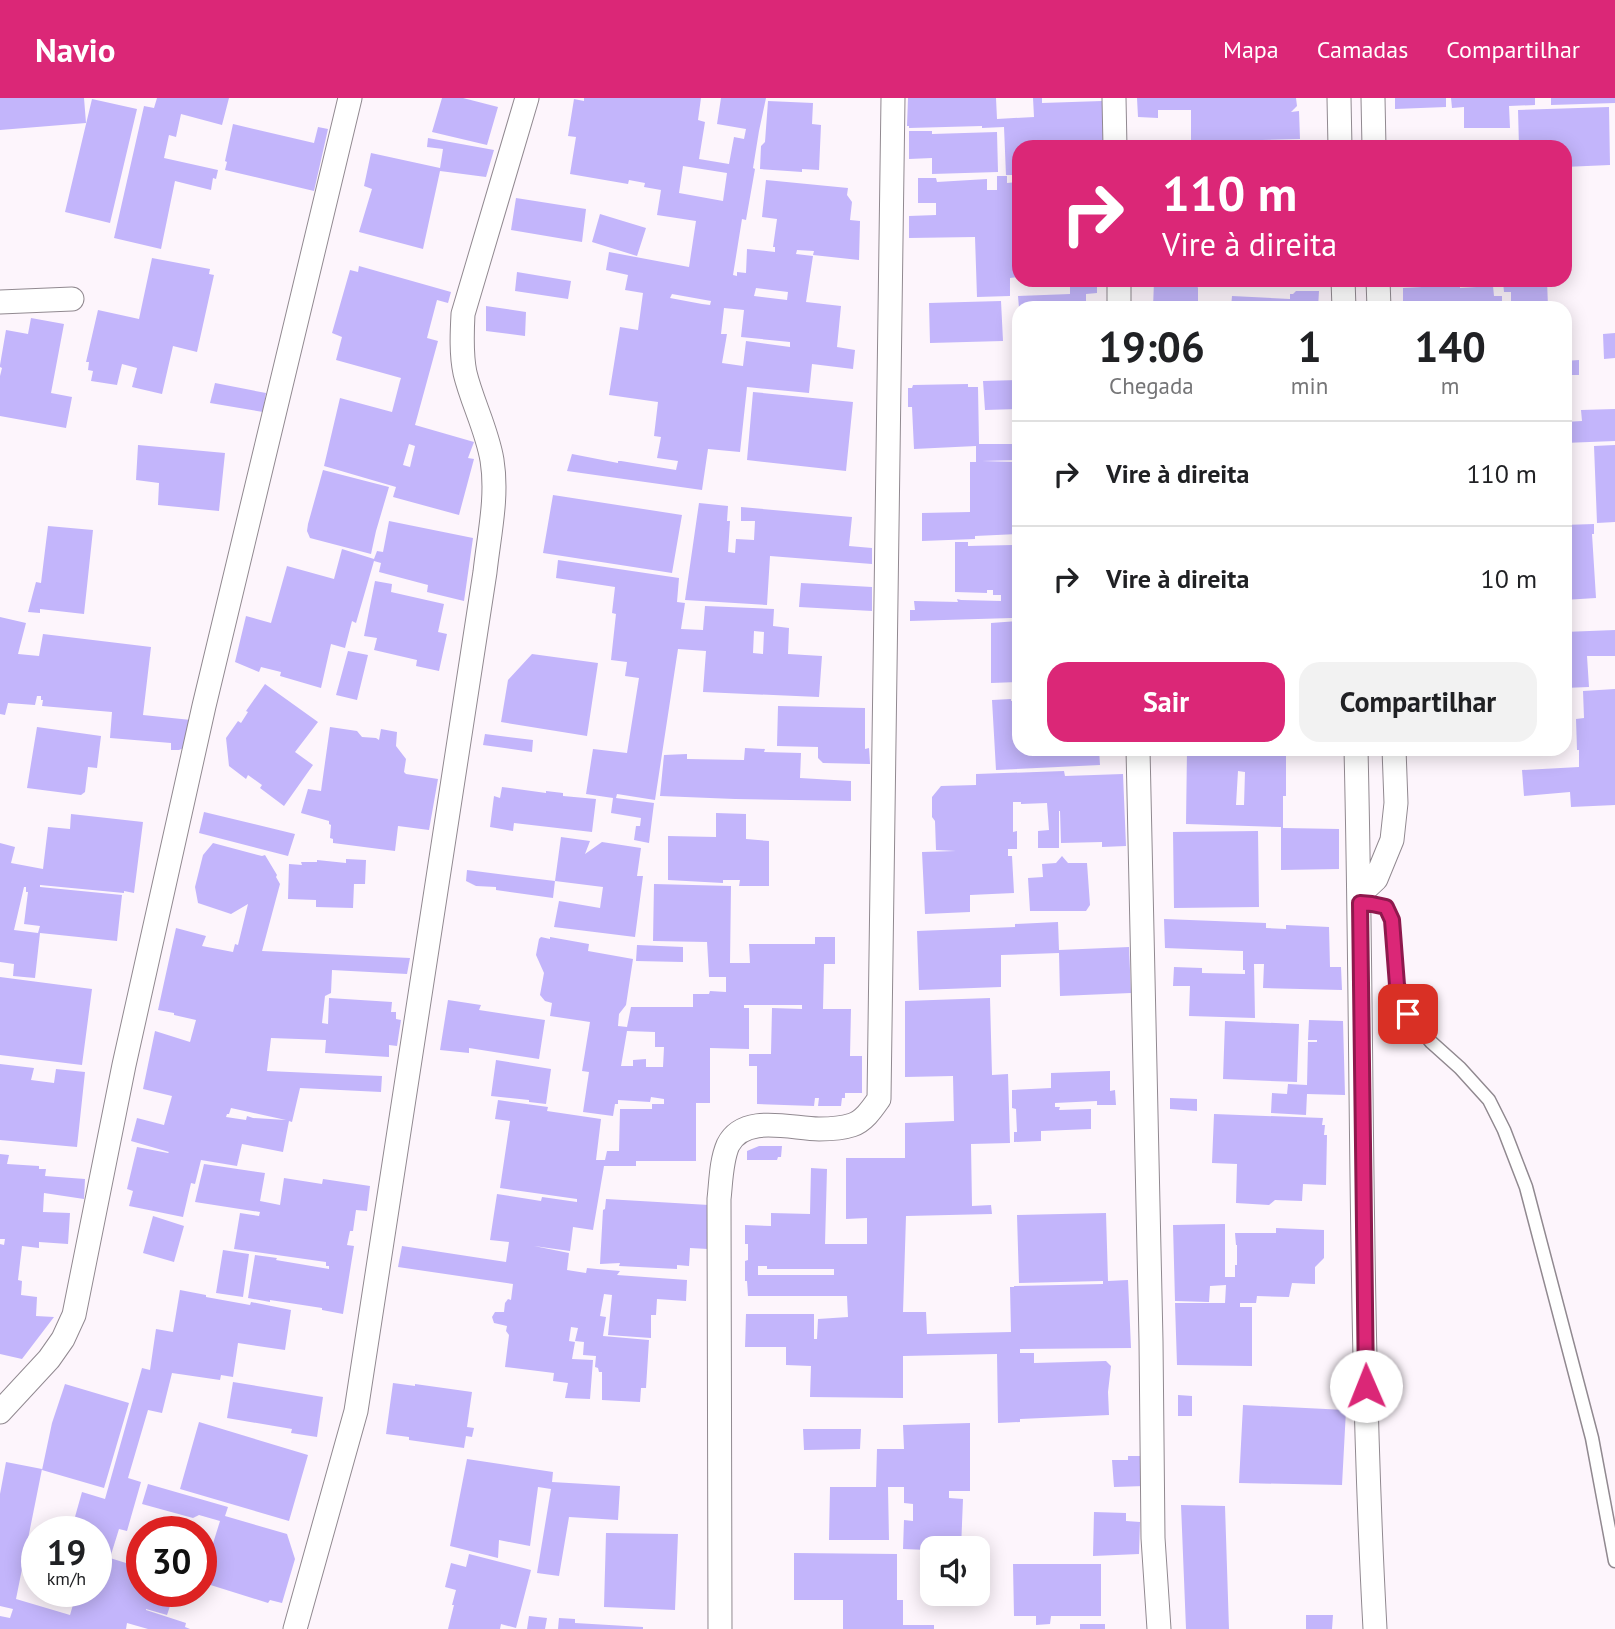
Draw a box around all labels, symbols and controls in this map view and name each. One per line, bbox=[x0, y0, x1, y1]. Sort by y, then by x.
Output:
text: Navio bbox=[35, 28, 115, 71]
text: Mapa bbox=[1223, 34, 1279, 65]
text: Camadas bbox=[1317, 34, 1408, 65]
text: Compartilhar bbox=[1446, 34, 1580, 65]
text: 110 m bbox=[1162, 161, 1297, 225]
icon: right bbox=[1047, 168, 1138, 259]
text: Vire à direita bbox=[1162, 223, 1337, 265]
text: 19:06 bbox=[1098, 319, 1205, 374]
text: 1 bbox=[1298, 319, 1321, 374]
text: 140 bbox=[1414, 319, 1486, 374]
text: Chegada bbox=[1109, 371, 1194, 400]
text: min bbox=[1291, 371, 1328, 400]
text: m bbox=[1441, 371, 1459, 400]
icon: right bbox=[1047, 455, 1085, 493]
text: Vire à direita bbox=[1106, 457, 1249, 490]
text: 110 m bbox=[1466, 457, 1537, 490]
icon: right bbox=[1047, 560, 1085, 598]
text: Vire à direita bbox=[1106, 562, 1249, 595]
text: 10 m bbox=[1481, 562, 1537, 595]
button: Sair bbox=[1047, 662, 1285, 742]
button: Compartilhar bbox=[1299, 662, 1537, 742]
pin bbox=[1378, 984, 1438, 1044]
icon: arrive bbox=[1389, 995, 1427, 1033]
position arrow bbox=[1329, 1349, 1403, 1423]
speed limit sign: 30 bbox=[126, 1516, 217, 1607]
text: 19 bbox=[47, 1529, 86, 1575]
map controls bbox=[920, 1536, 990, 1606]
button: sound bbox=[920, 1536, 990, 1606]
text: km/h bbox=[47, 1567, 86, 1590]

